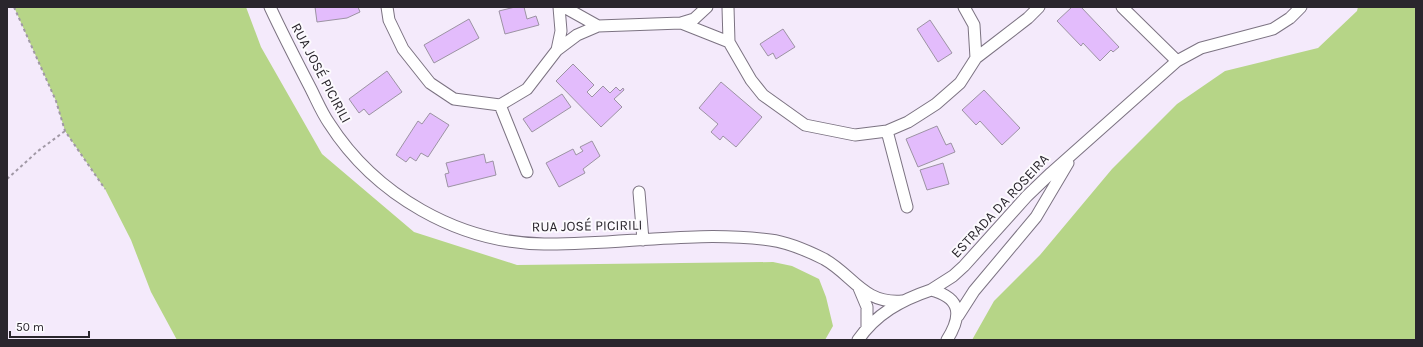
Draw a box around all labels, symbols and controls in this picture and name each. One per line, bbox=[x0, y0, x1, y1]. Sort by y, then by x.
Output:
street label: RUA JOSÉ PICIRILI bbox=[288, 20, 355, 126]
street label: ESTRADA DA ROSEIRA bbox=[948, 151, 1052, 261]
street label: RUA JOSÉ PICIRILI bbox=[532, 216, 642, 235]
scale bar bbox=[10, 313, 89, 339]
text: 50 m bbox=[16, 320, 44, 334]

